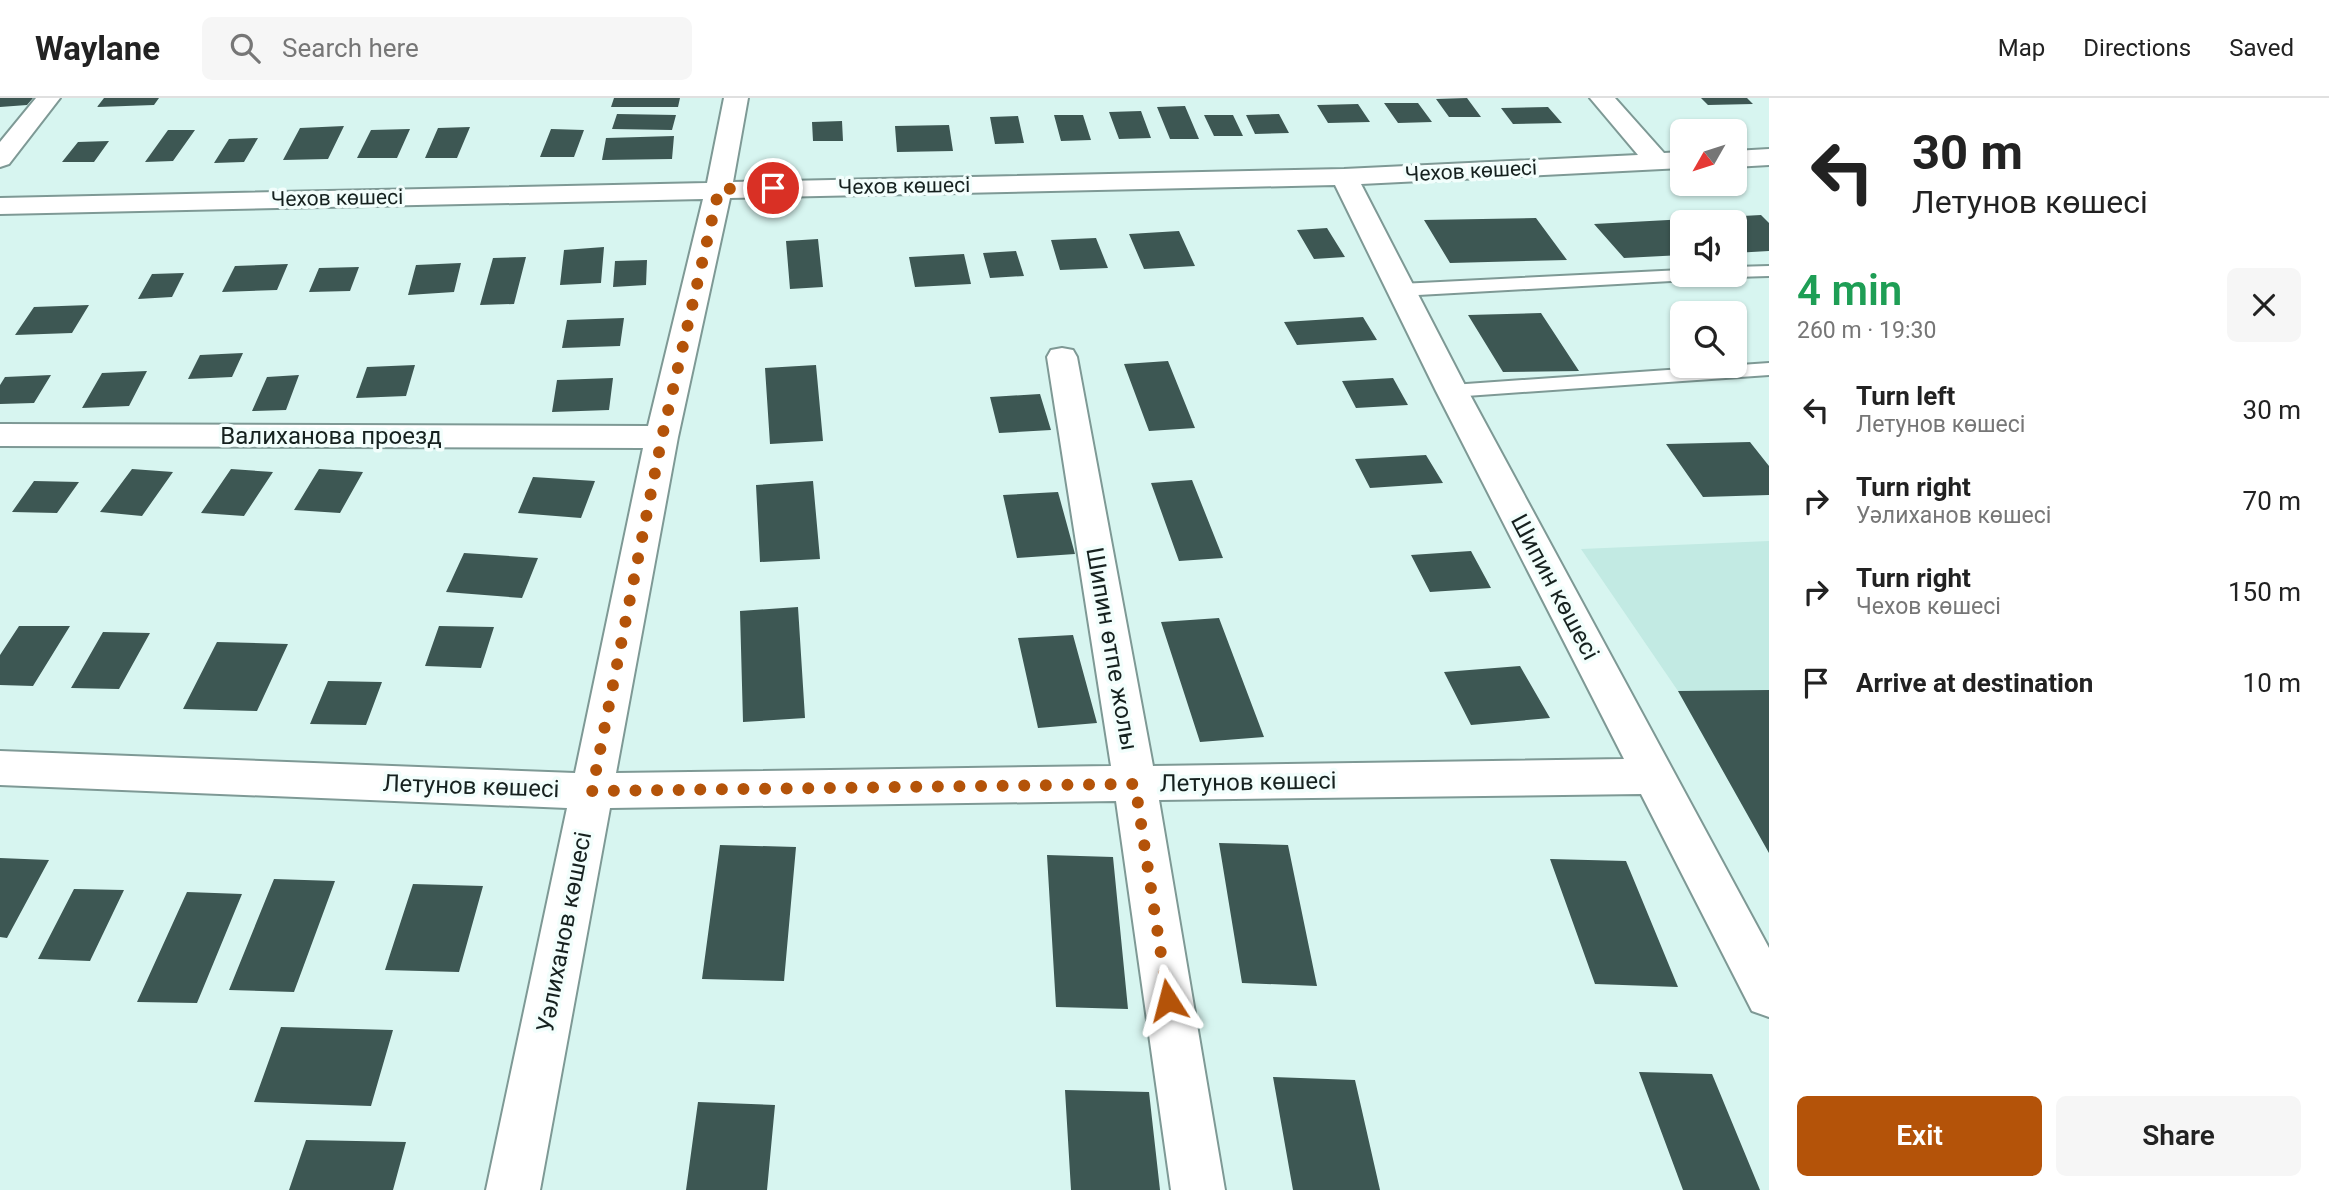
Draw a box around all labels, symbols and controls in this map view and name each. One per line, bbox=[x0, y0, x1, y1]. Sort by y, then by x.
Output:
search box bbox=[202, 17, 692, 80]
text: Waylane bbox=[35, 29, 160, 68]
icon: search bbox=[226, 29, 264, 67]
text: Search here bbox=[282, 33, 419, 63]
text: Map bbox=[1998, 34, 2045, 62]
text: Directions bbox=[2083, 34, 2191, 62]
text: Saved bbox=[2229, 34, 2294, 62]
north arrow bbox=[1670, 119, 1746, 196]
map controls bbox=[1670, 119, 1747, 378]
text: 30 m bbox=[1912, 124, 2023, 181]
icon: left bbox=[1797, 126, 1888, 217]
street label: Чехов көшесі bbox=[1404, 156, 1538, 186]
pin bbox=[743, 158, 803, 218]
icon: arrive bbox=[754, 169, 792, 207]
street label: Чехов көшесі bbox=[838, 173, 970, 199]
text: Летунов көшесі bbox=[1912, 183, 2148, 221]
street label: Чехов көшесі bbox=[271, 185, 403, 211]
button: sound bbox=[1670, 210, 1747, 287]
text: 4 min bbox=[1797, 266, 1902, 315]
button: close bbox=[2227, 268, 2301, 342]
button: search bbox=[1670, 301, 1747, 378]
text: 260 m · 19:30 bbox=[1797, 317, 1936, 344]
text: Turn left bbox=[1856, 381, 1955, 411]
icon: left bbox=[1797, 391, 1835, 429]
text: 30 m bbox=[2243, 395, 2301, 425]
text: Летунов көшесі bbox=[1856, 411, 2025, 438]
street label: Валиханова проезд bbox=[220, 422, 442, 450]
text: Turn right bbox=[1856, 472, 1971, 502]
icon: right bbox=[1797, 482, 1835, 520]
text: 70 m bbox=[2243, 486, 2301, 516]
text: Уәлиханов көшесі bbox=[1856, 502, 2051, 529]
street label: Шипин көшесі bbox=[1505, 509, 1605, 665]
street label: Шипин өтпе жолы bbox=[1080, 545, 1144, 753]
text: Turn right bbox=[1856, 563, 1971, 593]
icon: right bbox=[1797, 573, 1835, 611]
text: 150 m bbox=[2228, 577, 2301, 607]
text: Чехов көшесі bbox=[1856, 593, 2001, 620]
icon: arrive bbox=[1797, 664, 1835, 702]
text: Arrive at destination bbox=[1856, 668, 2093, 698]
text: 10 m bbox=[2243, 668, 2301, 698]
street label: Летунов көшесі bbox=[1159, 766, 1337, 798]
street label: Летунов көшесі bbox=[382, 769, 560, 803]
street label: Уәлиханов көшесі bbox=[531, 829, 597, 1035]
position arrow bbox=[1131, 963, 1205, 1037]
button: Exit bbox=[1797, 1096, 2042, 1176]
button: Share bbox=[2056, 1096, 2301, 1176]

